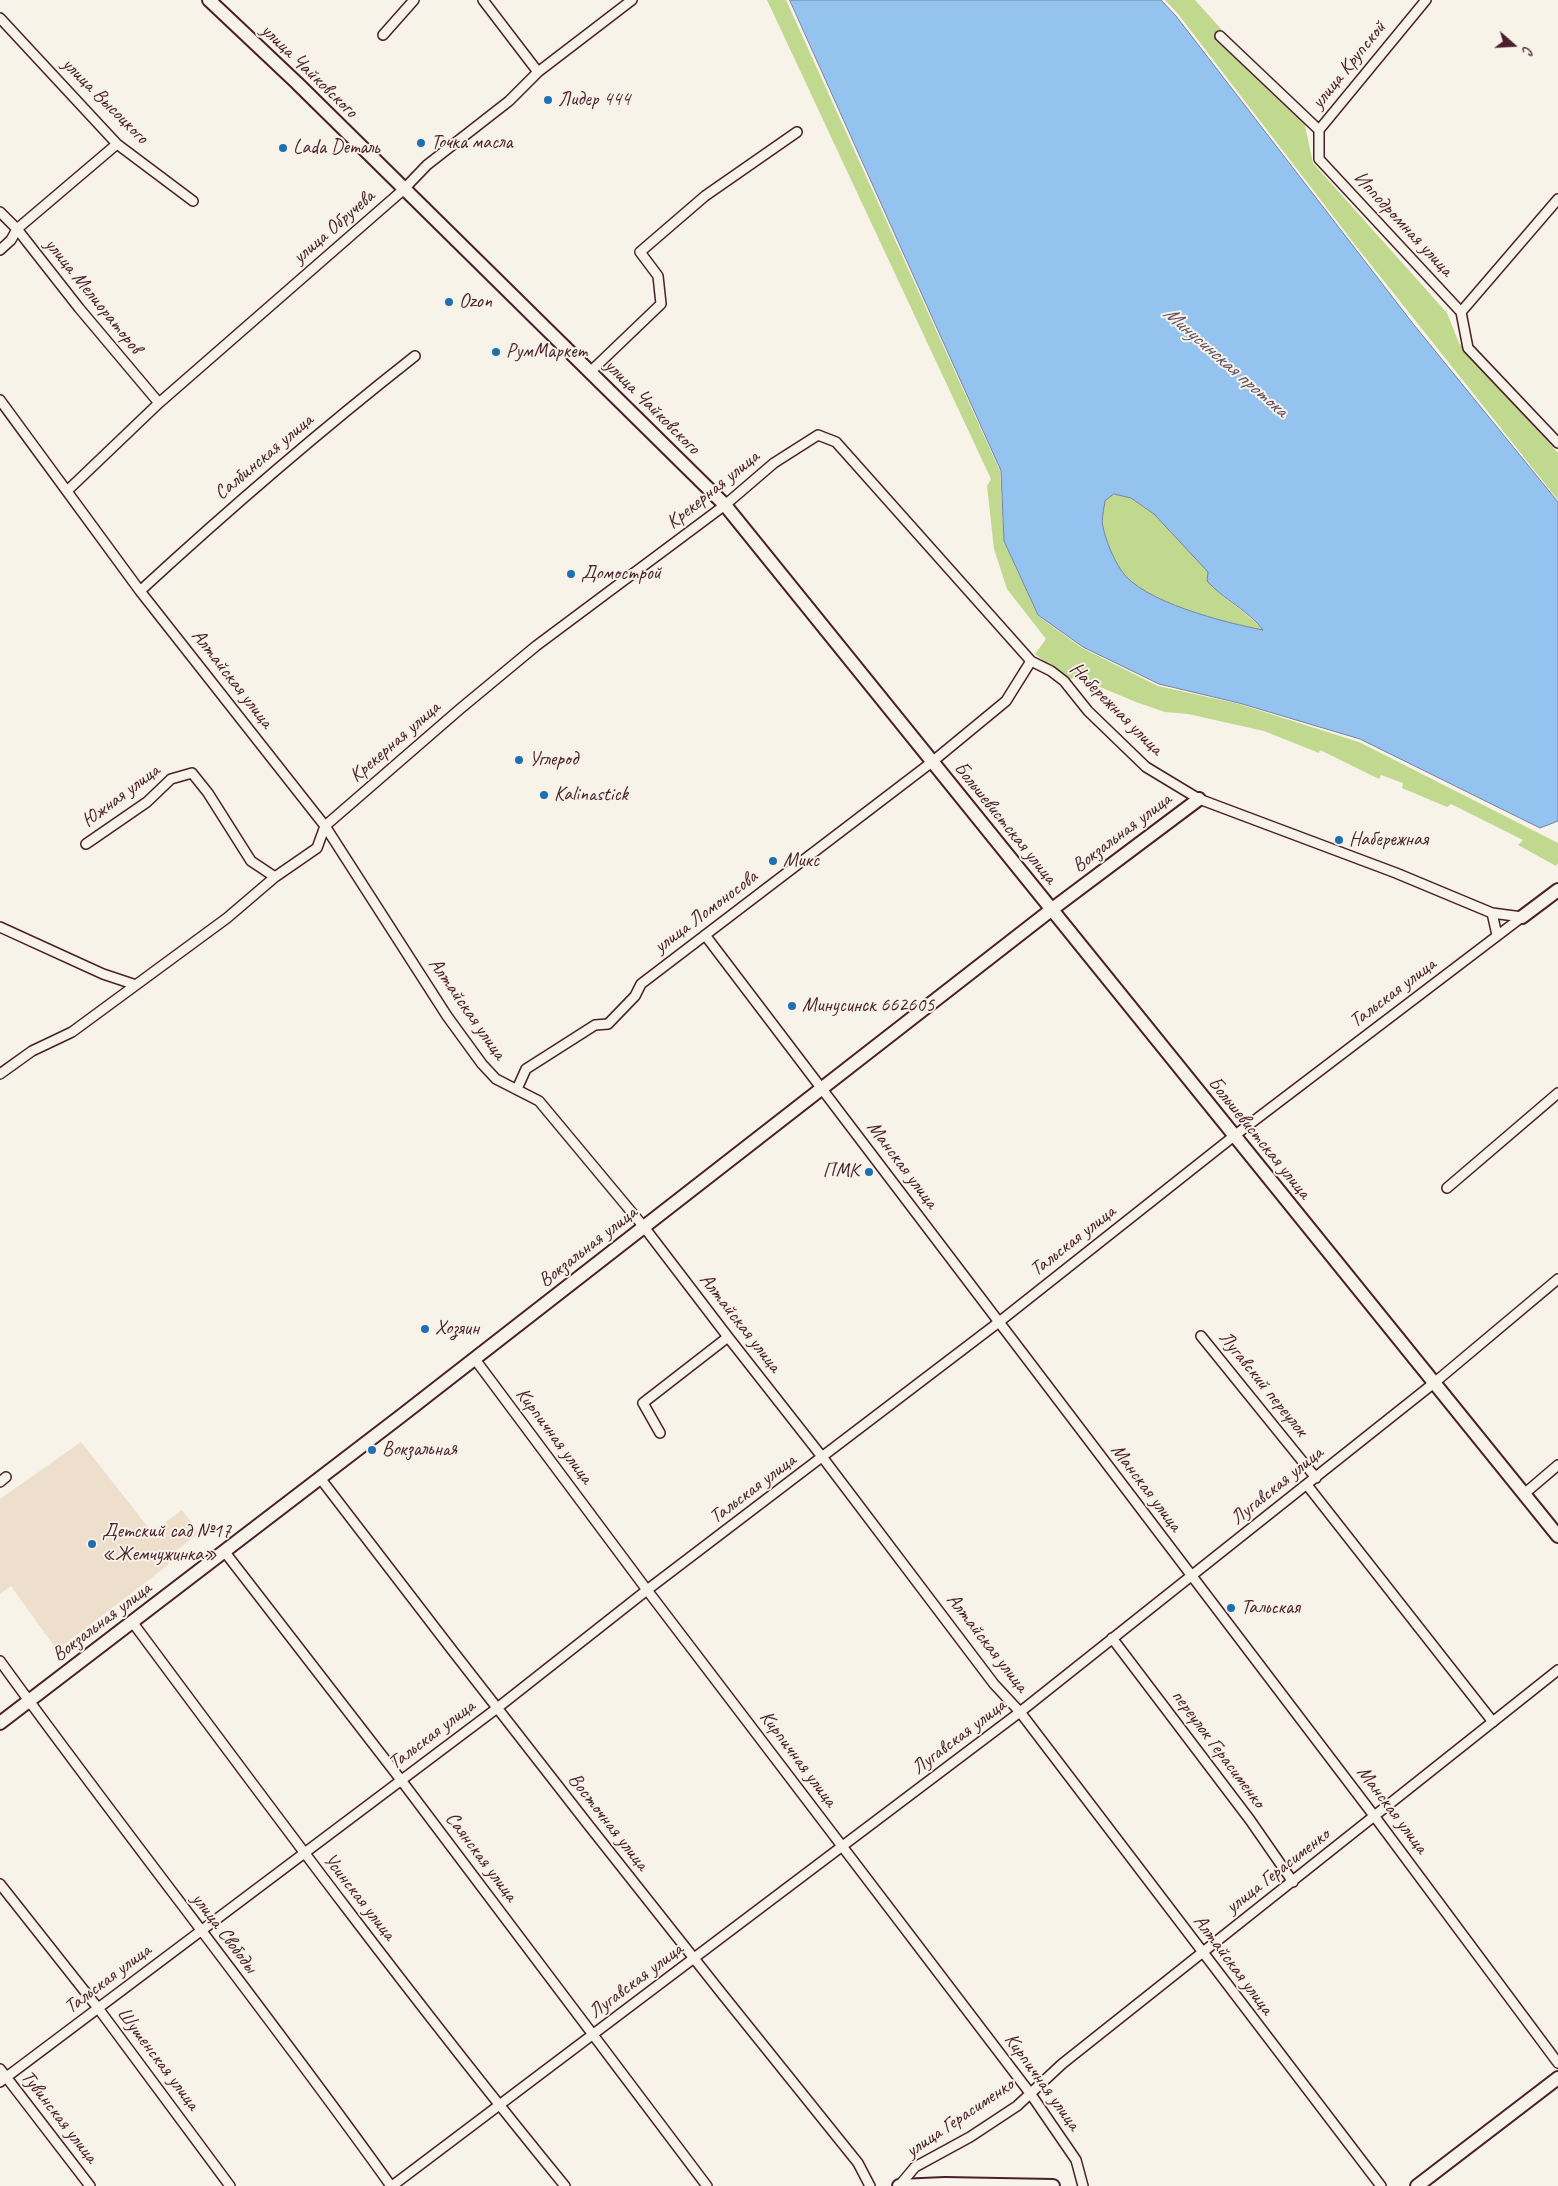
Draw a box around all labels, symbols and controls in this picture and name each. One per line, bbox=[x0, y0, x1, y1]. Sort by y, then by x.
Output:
street label: улица Крупской bbox=[1306, 16, 1392, 114]
street label: улица Чайковского bbox=[255, 19, 363, 123]
north arrow bbox=[1488, 20, 1538, 70]
text: С bbox=[1518, 44, 1537, 56]
street label: улица Высоцкого bbox=[57, 53, 153, 149]
place label: Лидер 444 bbox=[558, 88, 630, 112]
marker: Лидер 444 bbox=[542, 94, 554, 106]
place label: Точка масла bbox=[431, 131, 512, 155]
place label: Lada Dеталь bbox=[293, 136, 379, 160]
marker: Точка масла bbox=[415, 137, 427, 149]
marker: Lada Dеталь bbox=[277, 142, 289, 154]
street label: Ипподромная улица bbox=[1348, 166, 1458, 282]
street label: улица Обручева bbox=[288, 185, 380, 269]
street label: улица Мелиораторов bbox=[39, 233, 147, 359]
place label: Ozon bbox=[459, 290, 492, 314]
marker: Ozon bbox=[443, 296, 455, 308]
water label: Минусинская протока bbox=[1157, 301, 1293, 423]
place label: РумМаркет bbox=[506, 340, 587, 364]
marker: РумМаркет bbox=[490, 346, 502, 358]
street label: улица Чайковского bbox=[599, 354, 705, 460]
street label: Салбинская улица bbox=[210, 409, 318, 505]
street label: Крекерная улица bbox=[662, 445, 764, 535]
place label: Домострой bbox=[581, 562, 661, 586]
marker: Домострой bbox=[565, 568, 577, 580]
street label: Алтайская улица bbox=[186, 625, 278, 733]
street label: Набережная улица bbox=[1064, 657, 1168, 761]
street label: Крекерная улица bbox=[345, 696, 445, 788]
place label: Углерод bbox=[529, 748, 578, 772]
marker: Углерод bbox=[513, 754, 525, 766]
street label: Большевистская улица bbox=[948, 757, 1062, 889]
street label: Южная улица bbox=[77, 759, 165, 833]
place label: Kalinastick bbox=[554, 783, 628, 807]
street label: Вокзальная улица bbox=[1068, 788, 1176, 878]
marker: Kalinastick bbox=[538, 789, 550, 801]
place label: Набережная bbox=[1349, 828, 1428, 852]
marker: Набережная bbox=[1333, 834, 1345, 846]
place label: Микс bbox=[783, 849, 819, 873]
marker: Микс bbox=[767, 855, 779, 867]
street label: улица Ломоносова bbox=[649, 865, 763, 959]
street label: Алтайская улица bbox=[423, 953, 511, 1065]
street label: Тальская улица bbox=[1345, 953, 1441, 1033]
place label: Минусинск 662605 bbox=[802, 994, 934, 1018]
marker: Минусинск 662605 bbox=[786, 1000, 798, 1012]
street label: Большевистская улица bbox=[1202, 1072, 1316, 1204]
street label: Манская улица bbox=[861, 1116, 943, 1214]
place label: ПМК bbox=[823, 1160, 859, 1184]
marker: ПМК bbox=[863, 1166, 875, 1178]
street label: Тальская улица bbox=[1025, 1200, 1121, 1282]
street label: Вокзальная улица bbox=[534, 1201, 642, 1293]
street label: Алтайская улица bbox=[694, 1269, 786, 1377]
place label: Хозяин bbox=[435, 1317, 479, 1341]
marker: Хозяин bbox=[419, 1323, 431, 1335]
street label: Лугавский переулок bbox=[1213, 1326, 1313, 1442]
street label: Кирпичная улица bbox=[510, 1383, 598, 1489]
place label: Вокзальная bbox=[382, 1438, 457, 1462]
street label: Манская улица bbox=[1105, 1439, 1187, 1537]
street label: Лугавская улица bbox=[1226, 1441, 1328, 1531]
marker: Вокзальная bbox=[366, 1444, 378, 1456]
street label: Тальская улица bbox=[705, 1449, 801, 1529]
place label: Детский сад №17 «Жемчужинка» bbox=[102, 1520, 231, 1567]
marker: Детский сад №17 «Жемчужинка» bbox=[86, 1538, 98, 1550]
street label: Вокзальная улица bbox=[48, 1577, 156, 1667]
street label: Алтайская улица bbox=[941, 1589, 1033, 1697]
place label: Тальская bbox=[1241, 1596, 1300, 1620]
marker: Тальская bbox=[1225, 1602, 1237, 1614]
street label: переулок Герасименко bbox=[1166, 1685, 1270, 1813]
street label: Лугавская улица bbox=[907, 1694, 1011, 1780]
street label: Тальская улица bbox=[384, 1695, 480, 1775]
street label: Кирпичная улица bbox=[754, 1706, 842, 1812]
street label: Манская улица bbox=[1351, 1761, 1433, 1859]
street label: Восточная улица bbox=[562, 1768, 654, 1876]
street label: Саянская улица bbox=[440, 1807, 522, 1907]
street label: улица Герасименко bbox=[1221, 1823, 1335, 1919]
street label: Усинская улица bbox=[317, 1849, 401, 1945]
street label: улица Свободы bbox=[186, 1888, 262, 1978]
street label: Алтайская улица bbox=[1188, 1910, 1278, 2020]
street label: Лугавская улица bbox=[584, 1938, 688, 2024]
street label: Тальская улица bbox=[60, 1939, 156, 2019]
street label: Шушенская улица bbox=[111, 2003, 205, 2115]
street label: Кирпичная улица bbox=[999, 2029, 1085, 2135]
street label: Тувинская улица bbox=[15, 2066, 103, 2168]
street label: улица Герасименко bbox=[901, 2073, 1019, 2163]

